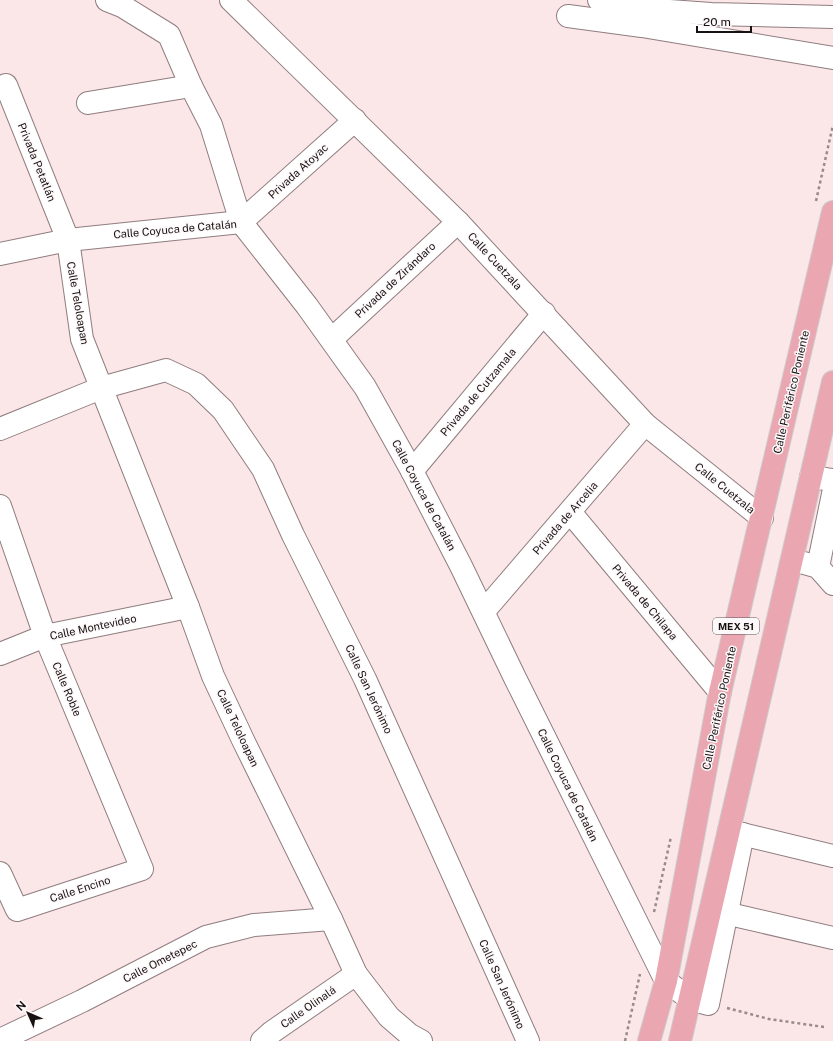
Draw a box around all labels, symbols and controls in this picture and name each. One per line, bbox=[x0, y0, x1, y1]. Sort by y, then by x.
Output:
scale bar bbox=[697, 8, 751, 34]
text: 20 m bbox=[703, 15, 731, 29]
street label: Privada Petatlán bbox=[16, 121, 58, 203]
street label: Privada Atoyac bbox=[266, 141, 330, 201]
street label: Calle Coyuca de Catalán bbox=[113, 218, 237, 240]
street label: Calle Cuetzala bbox=[466, 230, 524, 292]
street label: Privada de Zirándaro bbox=[352, 240, 438, 320]
street label: Calle Teloloapan bbox=[65, 261, 91, 345]
street label: Calle Periférico Poniente bbox=[771, 329, 811, 455]
street label: Privada de Cutzamala bbox=[438, 346, 518, 438]
street label: Calle Coyuca de Catalán bbox=[390, 437, 458, 553]
street label: Calle Cuetzala bbox=[693, 460, 757, 516]
street label: Privada de Arcelia bbox=[530, 479, 600, 557]
street label: Privada de Chilapa bbox=[610, 562, 680, 642]
street label: Calle Montevideo bbox=[49, 612, 137, 642]
road number: MEX 51 bbox=[713, 618, 759, 634]
street label: Calle San Jerónimo bbox=[343, 643, 395, 735]
street label: Calle Periférico Poniente bbox=[700, 645, 738, 771]
street label: Calle Roble bbox=[50, 660, 84, 718]
street label: Calle Teloloapan bbox=[215, 687, 261, 769]
street label: Calle Coyuca de Catalán bbox=[535, 727, 601, 843]
street label: Calle Encino bbox=[48, 874, 112, 904]
street label: Calle Ometepec bbox=[121, 937, 199, 985]
street label: Calle San Jerónimo bbox=[477, 937, 527, 1031]
street label: Calle Olinalá bbox=[278, 984, 338, 1030]
north arrow bbox=[8, 993, 48, 1033]
text: N bbox=[14, 999, 28, 1013]

